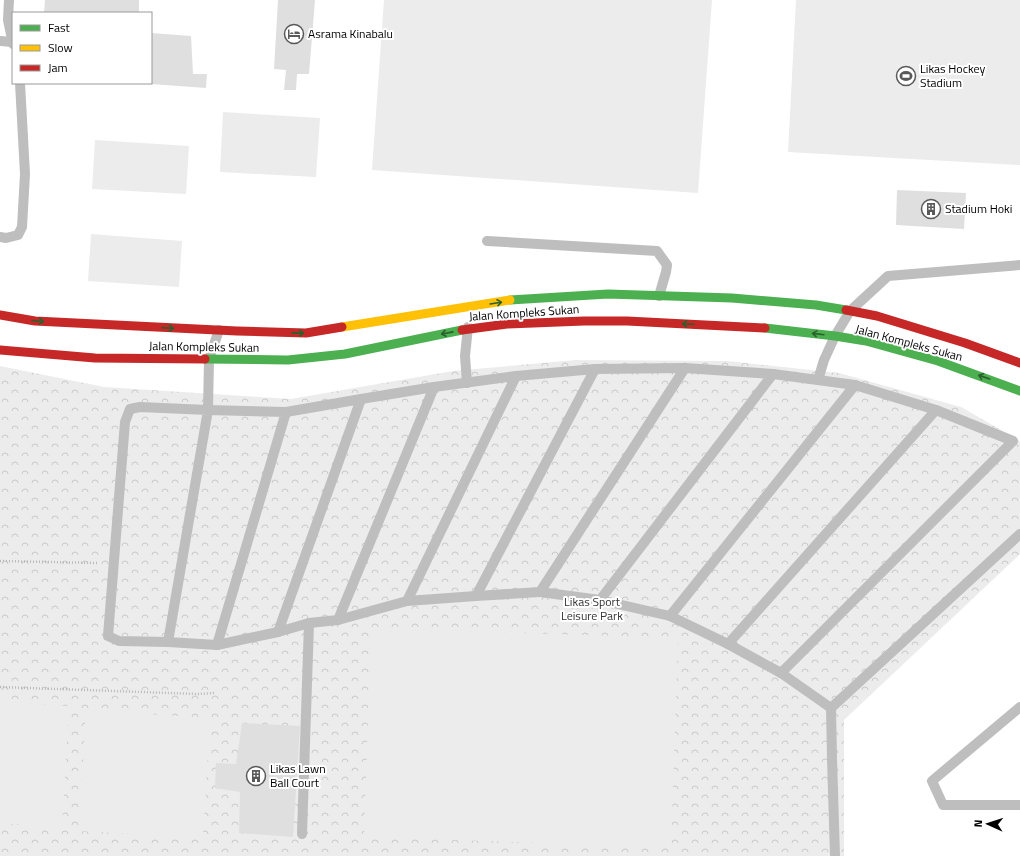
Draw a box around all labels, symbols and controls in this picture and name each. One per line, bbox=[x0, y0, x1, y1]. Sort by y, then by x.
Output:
legend bbox=[12, 12, 152, 84]
text: Fast bbox=[48, 18, 71, 37]
hotel icon: Asrama Kinabalu bbox=[283, 23, 305, 45]
place label: Asrama Kinabalu bbox=[308, 24, 393, 43]
text: Slow bbox=[48, 38, 73, 57]
text: Jam bbox=[48, 58, 68, 77]
place label: Likas Hockey Stadium bbox=[920, 59, 985, 92]
sports icon: Likas Hockey Stadium bbox=[895, 65, 917, 87]
building icon: Stadium Hoki bbox=[920, 198, 942, 220]
place label: Stadium Hoki bbox=[945, 199, 1012, 218]
street label: Jalan Kompleks Sukan bbox=[468, 299, 580, 326]
one-way arrow bbox=[489, 299, 502, 307]
one-way arrow bbox=[31, 318, 44, 325]
street label: Jalan Kompleks Sukan bbox=[853, 319, 965, 366]
one-way arrow bbox=[682, 320, 695, 328]
one-way arrow bbox=[161, 324, 174, 332]
one-way arrow bbox=[291, 329, 304, 336]
one-way arrow bbox=[441, 329, 454, 337]
one-way arrow bbox=[812, 330, 825, 338]
street label: Jalan Kompleks Sukan bbox=[149, 336, 259, 357]
one-way arrow bbox=[977, 373, 990, 380]
park label: Likas Sport Leisure Park bbox=[561, 592, 623, 625]
place label: Likas Lawn Ball Court bbox=[270, 759, 326, 792]
building icon: Likas Lawn Ball Court bbox=[245, 765, 267, 787]
north arrow bbox=[968, 804, 1008, 844]
text: N bbox=[970, 819, 986, 828]

